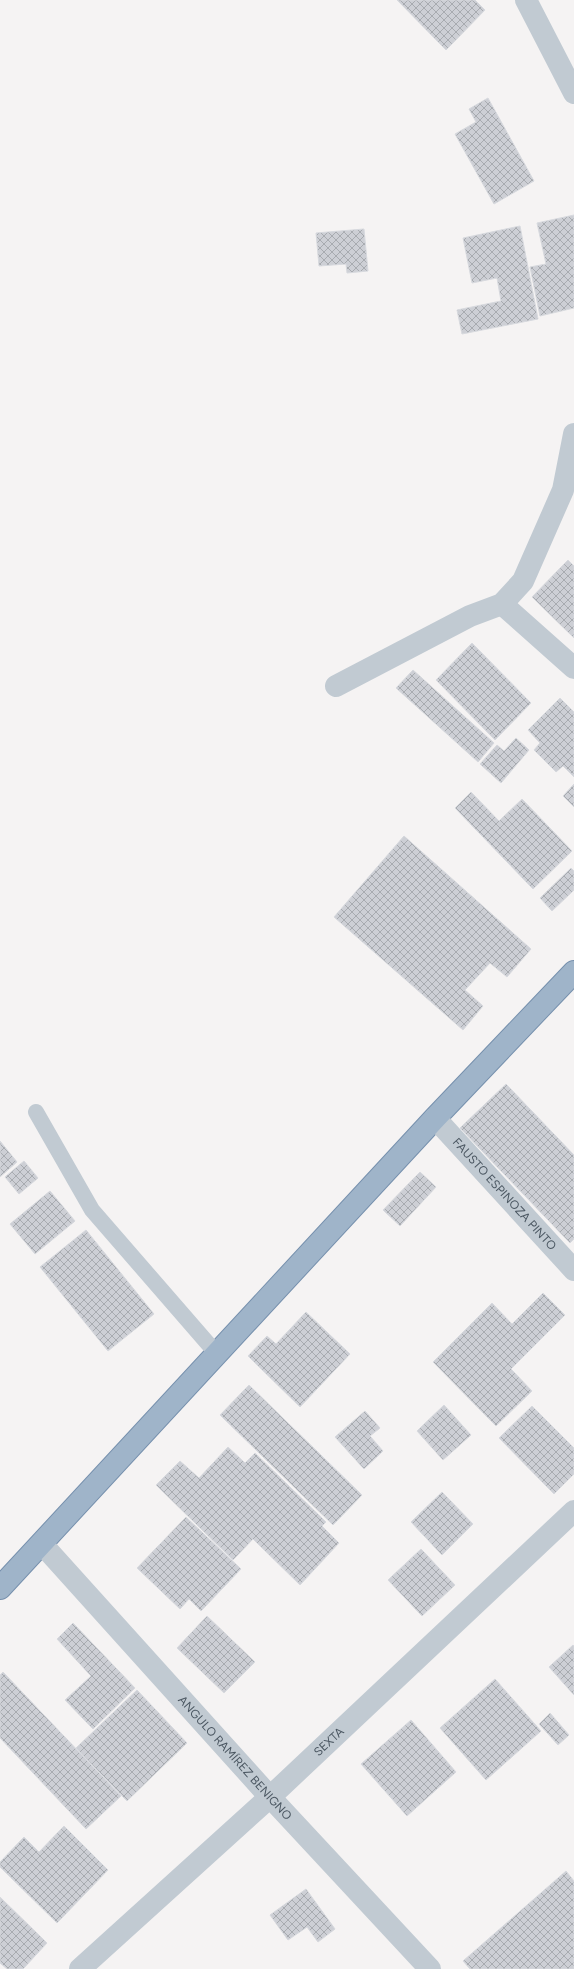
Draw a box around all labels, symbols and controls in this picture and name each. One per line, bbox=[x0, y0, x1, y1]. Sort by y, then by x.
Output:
street label: FAUSTO ESPINOZA PINTO bbox=[450, 1135, 559, 1253]
street label: ANGULO RAMÍREZ BENIGNO bbox=[175, 1693, 295, 1823]
street label: SEXTA bbox=[311, 1724, 347, 1759]

